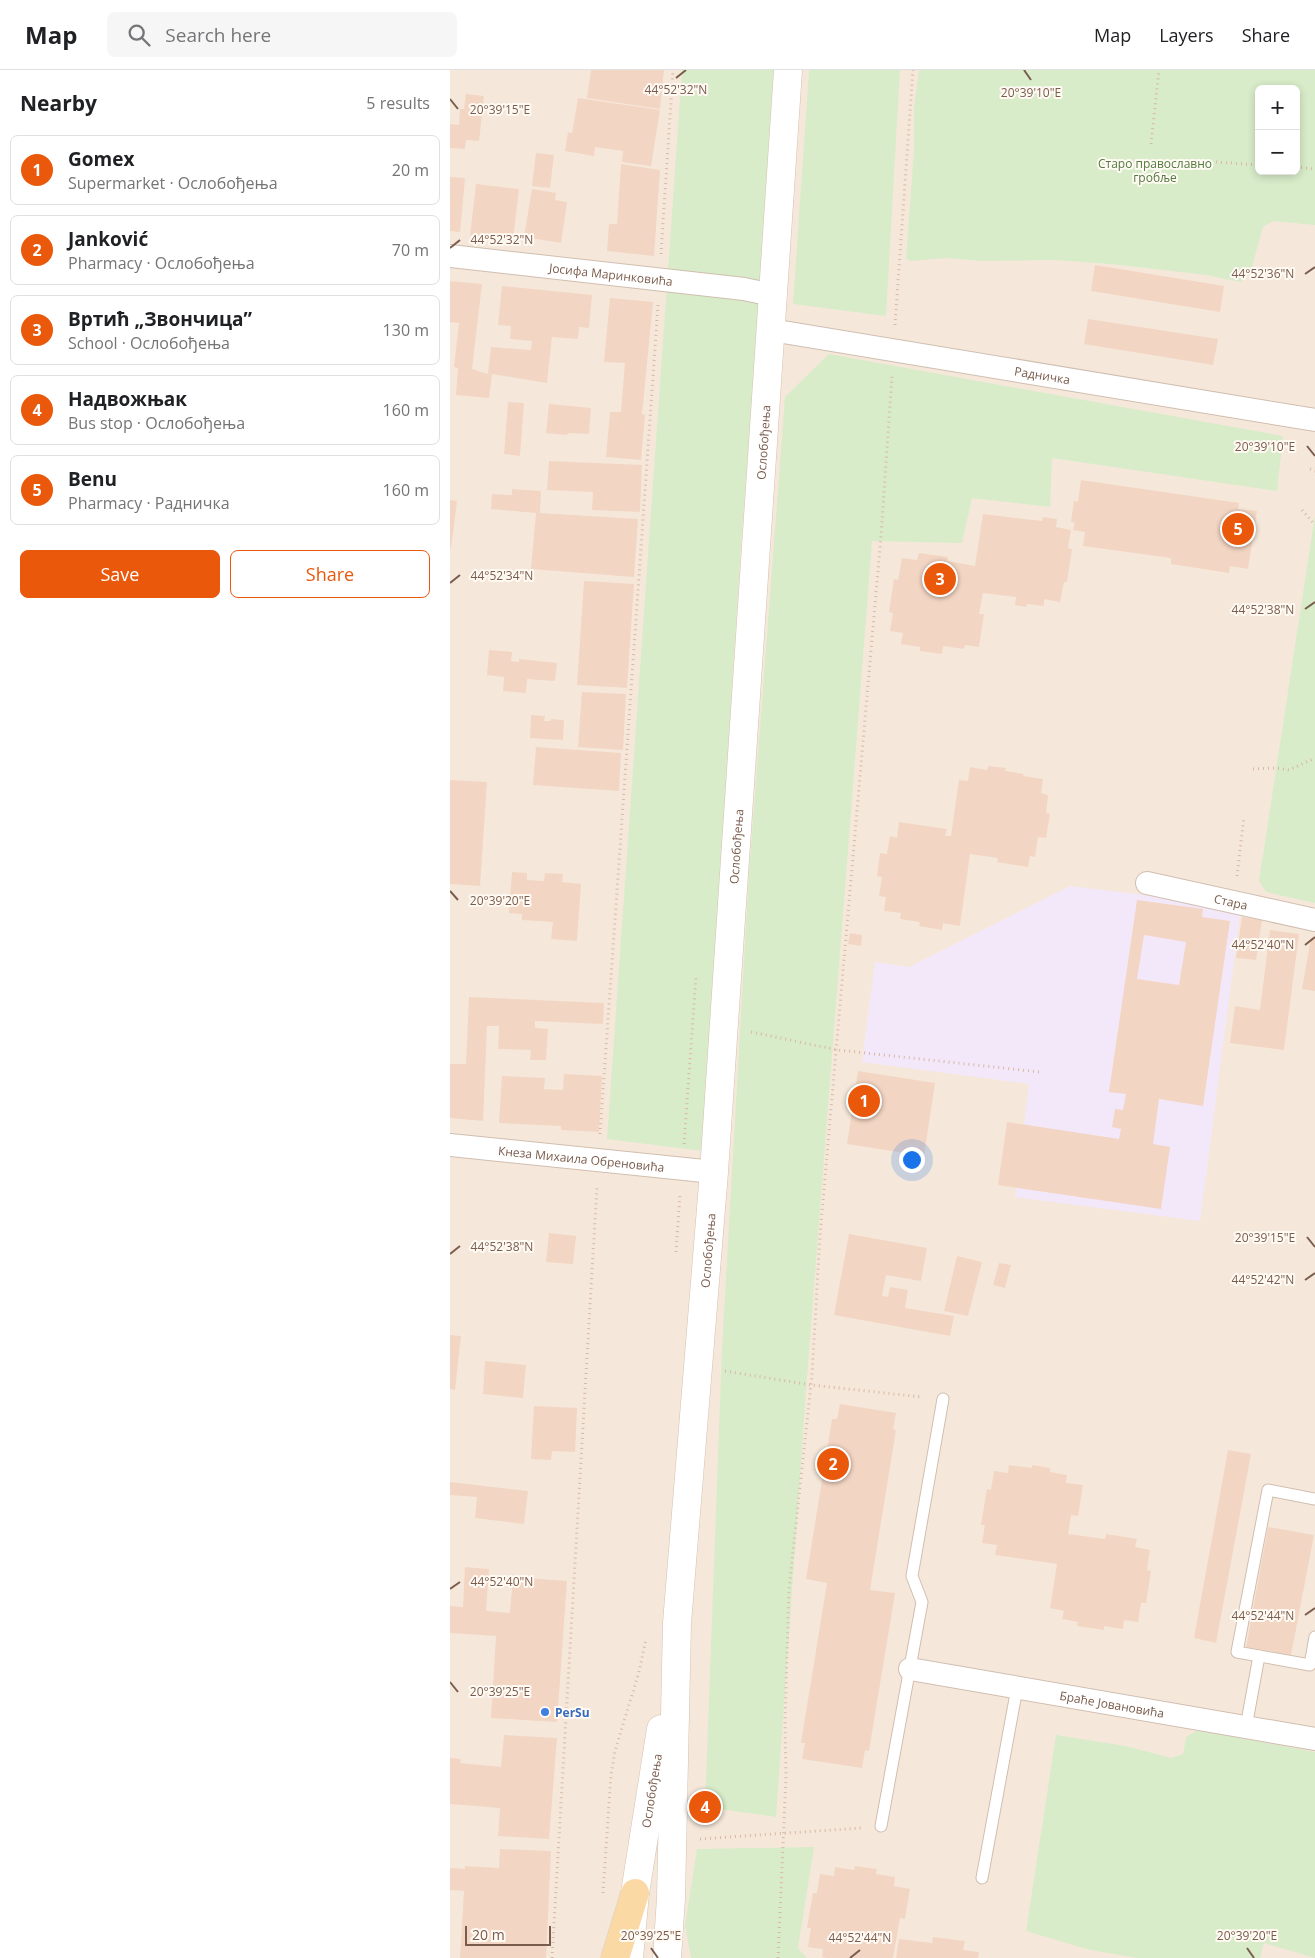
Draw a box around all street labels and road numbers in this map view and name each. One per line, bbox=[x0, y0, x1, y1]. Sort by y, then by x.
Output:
street label: Јосифа Маринковића bbox=[547, 259, 674, 289]
street label: Радничка bbox=[1013, 362, 1071, 388]
street label: Ослобођења bbox=[752, 404, 774, 480]
street label: Ослобођења bbox=[725, 808, 747, 884]
street label: Стара bbox=[1213, 890, 1249, 913]
street label: Кнеза Михаила Обреновића bbox=[497, 1141, 665, 1175]
street label: Ослобођења bbox=[696, 1212, 719, 1289]
street label: Браће Јовановића bbox=[1058, 1687, 1166, 1721]
street label: Ослобођења bbox=[637, 1752, 666, 1829]

